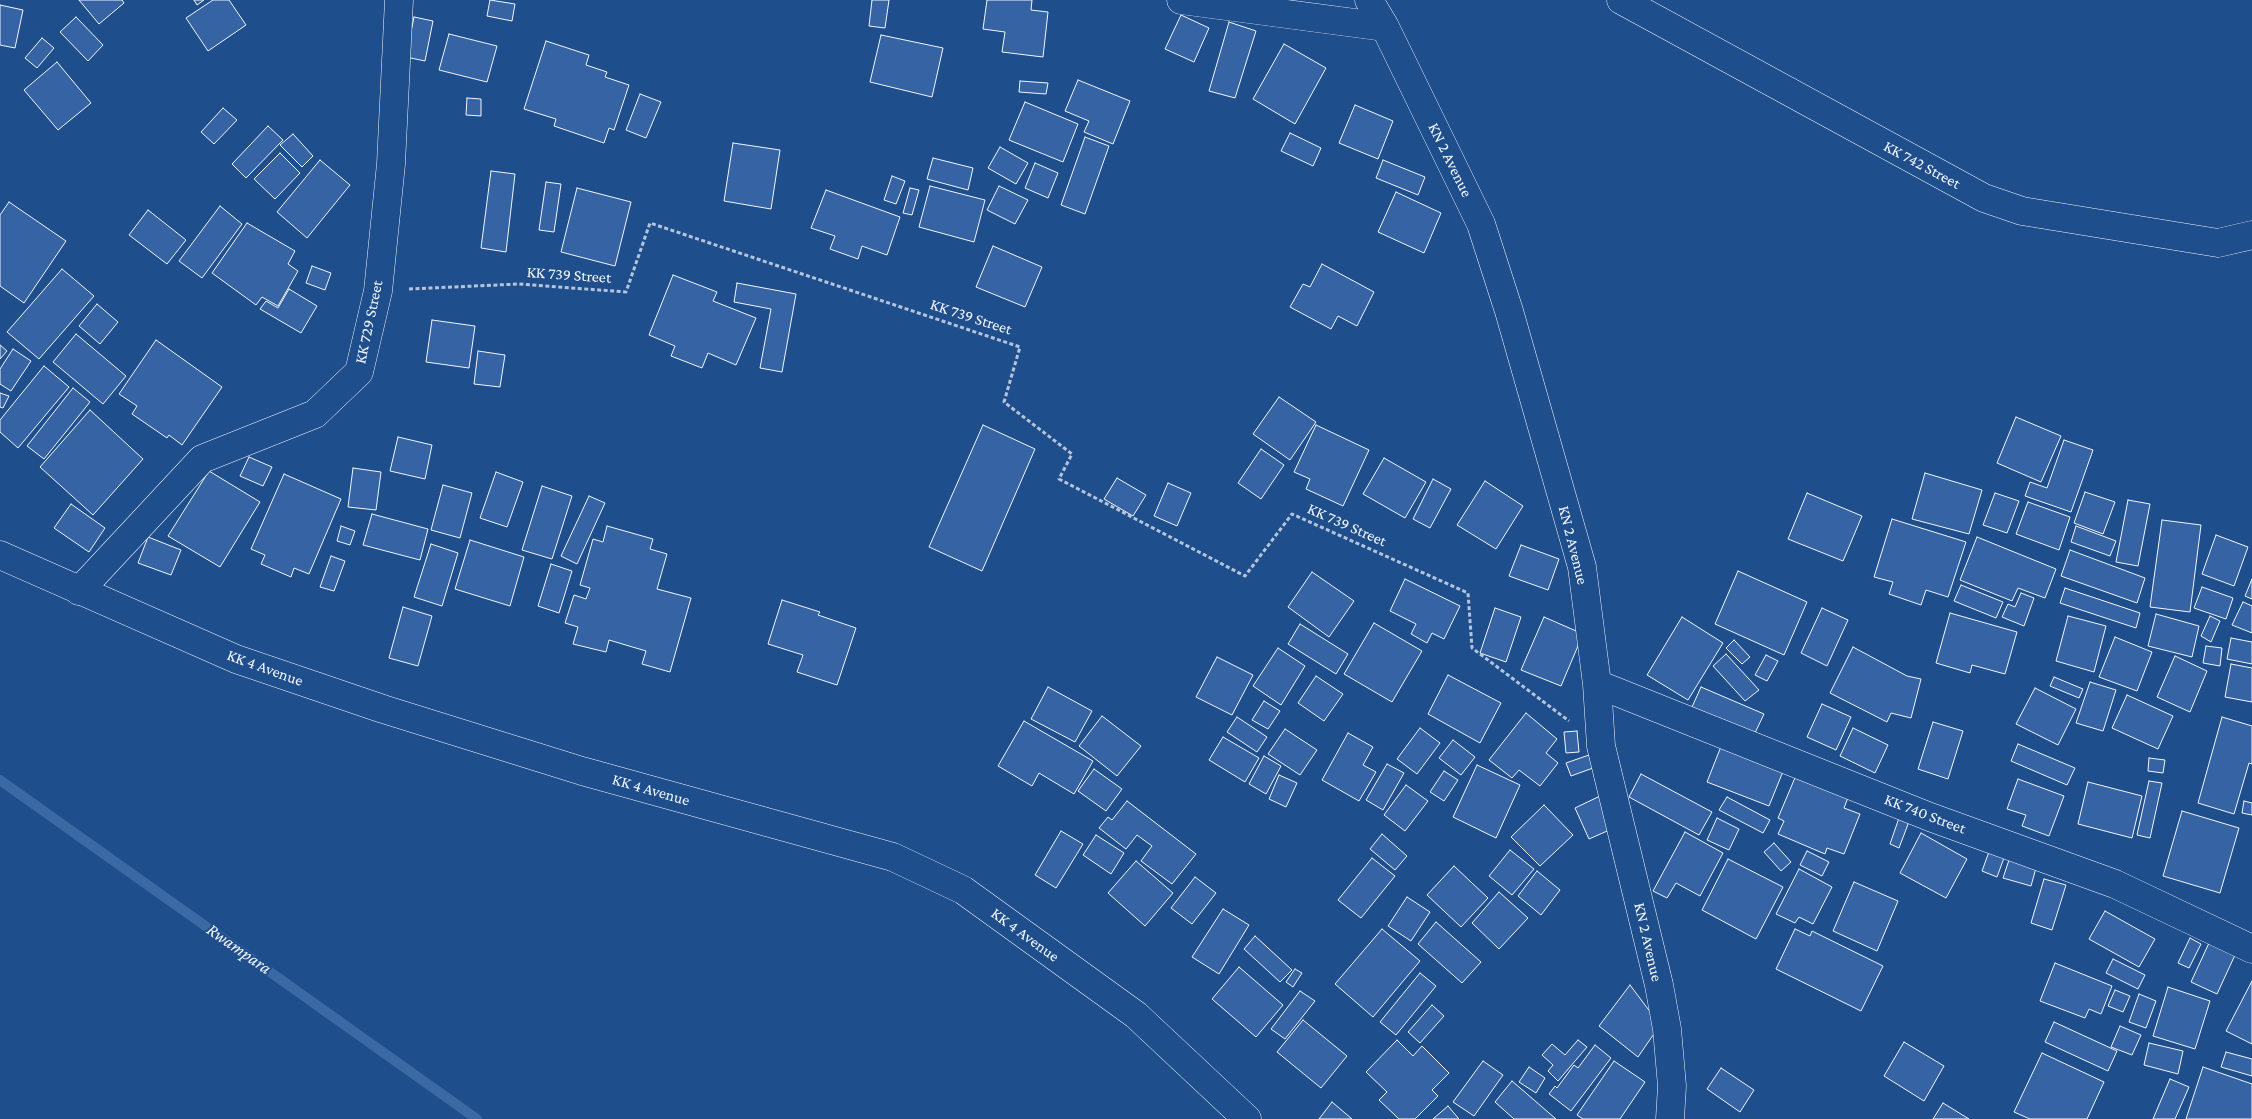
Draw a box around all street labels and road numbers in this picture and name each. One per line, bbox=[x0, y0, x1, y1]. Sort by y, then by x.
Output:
street label: KN 2 Avenue bbox=[1424, 120, 1476, 200]
street label: KK 742 Street bbox=[1880, 137, 1964, 193]
street label: KK 739 Street bbox=[526, 262, 612, 288]
street label: KK 729 Street bbox=[351, 278, 387, 366]
street label: KK 739 Street bbox=[928, 295, 1014, 339]
street label: KK 739 Street bbox=[1304, 499, 1390, 551]
street label: KN 2 Avenue bbox=[1554, 504, 1592, 586]
street label: KK 4 Avenue bbox=[224, 645, 306, 691]
street label: KK 4 Avenue bbox=[610, 770, 692, 810]
street label: KK 740 Street bbox=[1881, 790, 1969, 838]
street label: KN 2 Avenue bbox=[1630, 901, 1666, 983]
street label: KK 4 Avenue bbox=[987, 904, 1063, 966]

